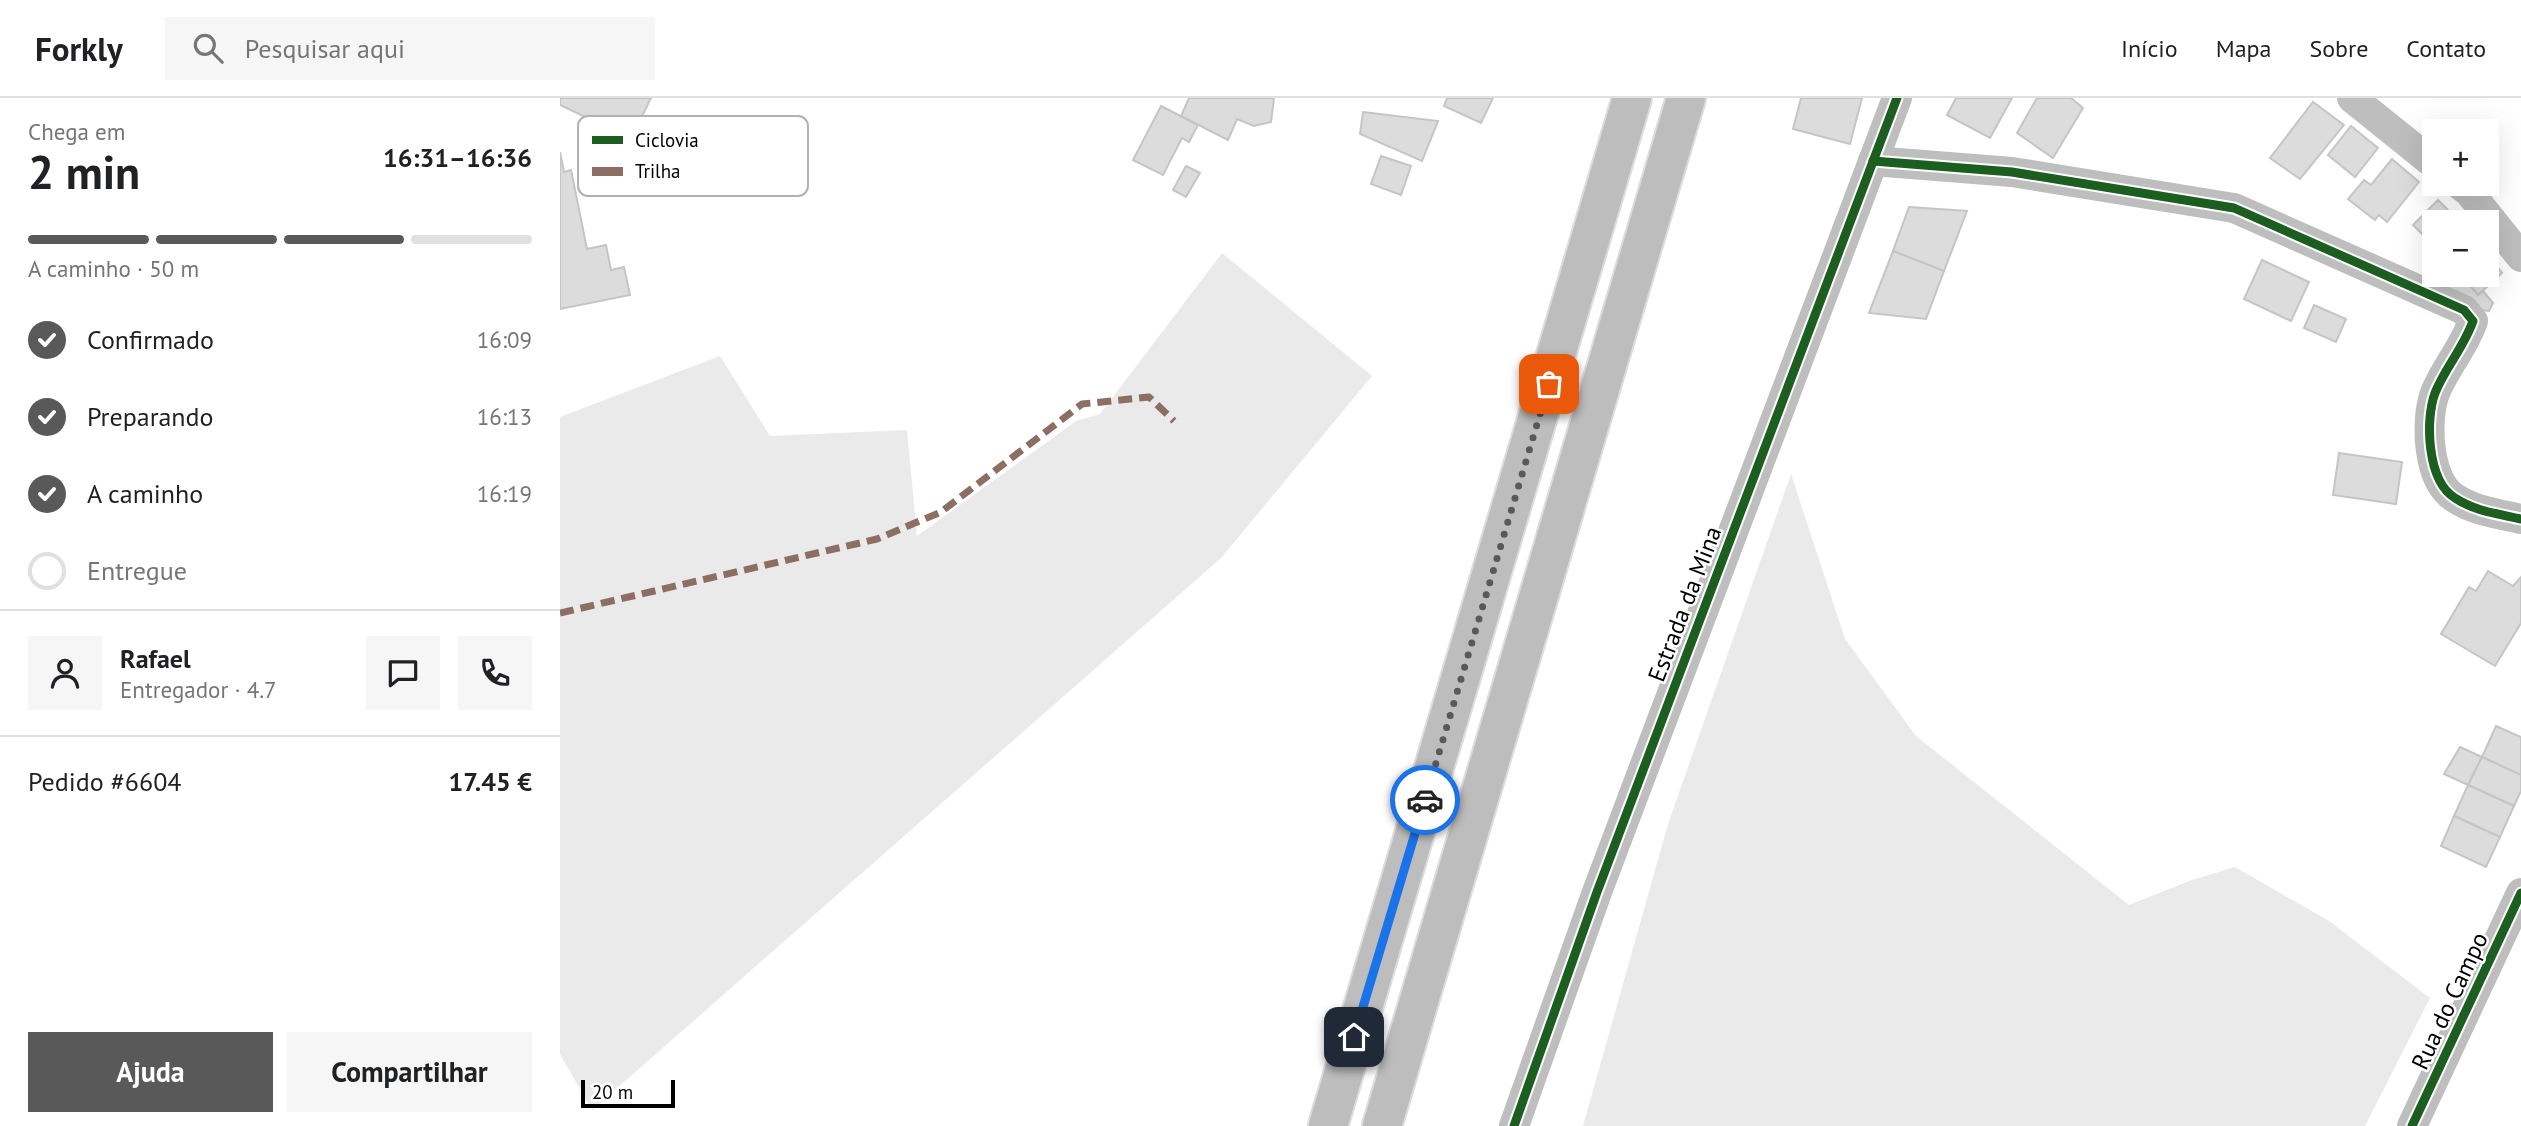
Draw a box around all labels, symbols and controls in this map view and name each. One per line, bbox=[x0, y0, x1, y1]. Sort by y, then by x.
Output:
search box bbox=[165, 17, 655, 80]
text: Forkly bbox=[35, 27, 123, 70]
icon: search bbox=[189, 29, 227, 67]
text: Pesquisar aqui bbox=[245, 32, 405, 65]
text: Início bbox=[2121, 33, 2178, 64]
text: Mapa bbox=[2216, 33, 2271, 64]
text: Sobre bbox=[2309, 33, 2368, 64]
text: Contato bbox=[2406, 33, 2486, 64]
legend bbox=[578, 116, 808, 196]
text: Chega em bbox=[28, 117, 125, 146]
map controls bbox=[2422, 119, 2499, 287]
button: + bbox=[2422, 119, 2499, 196]
text: Ciclovia bbox=[635, 128, 699, 152]
text: 16:31–16:36 bbox=[383, 141, 532, 174]
text: 2 min bbox=[28, 142, 140, 202]
text: Trilha bbox=[635, 159, 680, 183]
button: − bbox=[2422, 210, 2499, 287]
text: A caminho · 50 m bbox=[28, 254, 199, 283]
icon: check bbox=[28, 321, 66, 359]
text: Confirmado bbox=[87, 323, 214, 356]
text: 16:09 bbox=[477, 325, 532, 354]
pin bbox=[1519, 354, 1579, 414]
icon: bag bbox=[1530, 365, 1568, 403]
icon: check bbox=[28, 398, 66, 436]
text: Preparando bbox=[87, 400, 214, 433]
text: 16:13 bbox=[477, 402, 532, 431]
icon: check bbox=[28, 475, 66, 513]
text: A caminho bbox=[87, 477, 203, 510]
text: 16:19 bbox=[477, 479, 532, 508]
street label: Estrada da Mina bbox=[1641, 522, 1728, 686]
text: Entregue bbox=[87, 554, 187, 587]
button: person bbox=[28, 636, 102, 710]
button: chat bbox=[366, 636, 440, 710]
button: phone bbox=[458, 636, 532, 710]
text: Rafael bbox=[120, 642, 191, 675]
text: Entregador · 4.7 bbox=[120, 675, 277, 704]
text: Pedido #6604 bbox=[28, 765, 181, 798]
text: 17.45 € bbox=[448, 765, 532, 798]
courier bbox=[1390, 765, 1460, 835]
icon: car bbox=[1406, 781, 1444, 819]
street label: Rua do Campo bbox=[2404, 927, 2495, 1074]
pin bbox=[1324, 1007, 1384, 1067]
icon: home bbox=[1335, 1018, 1373, 1056]
button: Ajuda bbox=[28, 1032, 273, 1112]
button: Compartilhar bbox=[287, 1032, 532, 1112]
scale bar bbox=[581, 1077, 676, 1109]
text: 20 m bbox=[592, 1080, 633, 1104]

